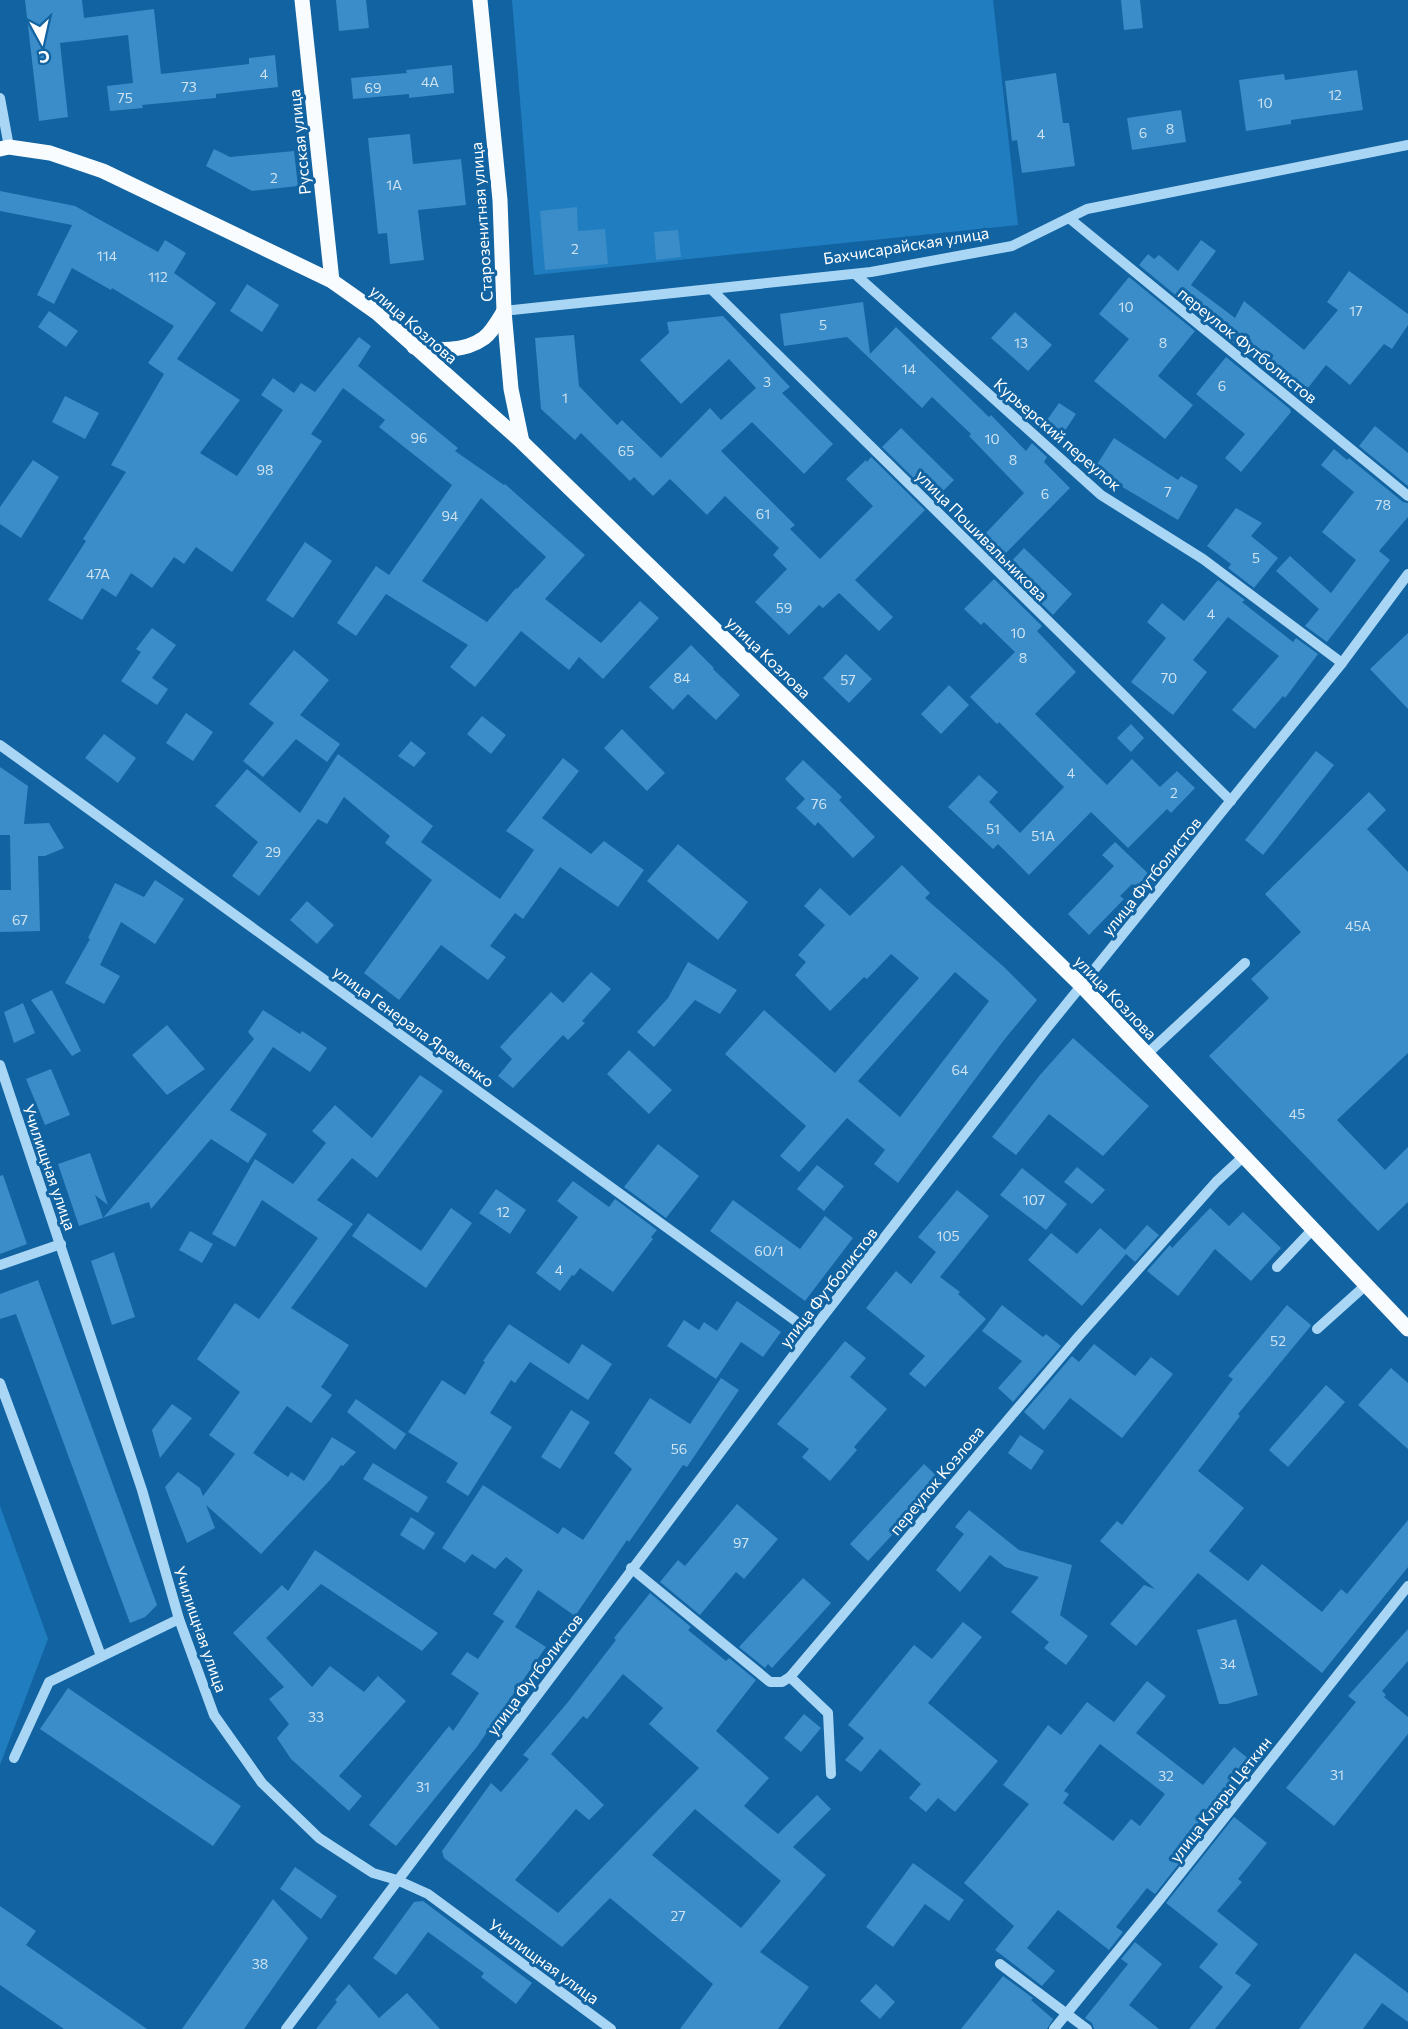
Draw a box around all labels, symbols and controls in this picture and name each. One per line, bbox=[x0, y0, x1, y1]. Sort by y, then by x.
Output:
north arrow bbox=[12, 12, 72, 72]
text: С bbox=[37, 47, 51, 68]
house number: 4 bbox=[260, 65, 269, 82]
house number: 4А bbox=[421, 73, 439, 90]
house number: 73 bbox=[181, 78, 197, 95]
house number: 69 bbox=[365, 79, 381, 96]
house number: 12 bbox=[1328, 86, 1342, 103]
street label: Русская улица bbox=[284, 88, 314, 196]
house number: 75 bbox=[117, 89, 133, 106]
house number: 10 bbox=[1257, 94, 1273, 111]
house number: 8 bbox=[1166, 120, 1174, 137]
house number: 6 bbox=[1139, 124, 1147, 141]
house number: 4 bbox=[1037, 125, 1046, 142]
street label: Старозенитная улица bbox=[466, 141, 496, 303]
house number: 2 bbox=[270, 169, 278, 186]
house number: 1А bbox=[386, 176, 402, 193]
street label: Бахчисарайская улица bbox=[822, 223, 990, 267]
house number: 2 bbox=[571, 240, 579, 257]
house number: 114 bbox=[97, 247, 118, 264]
house number: 112 bbox=[148, 268, 168, 285]
street label: улица Козлова bbox=[366, 281, 462, 367]
street label: переулок Футболистов bbox=[1175, 283, 1321, 407]
house number: 10 bbox=[1118, 298, 1134, 315]
house number: 17 bbox=[1349, 302, 1363, 319]
house number: 5 bbox=[819, 316, 827, 333]
house number: 13 bbox=[1014, 334, 1028, 351]
house number: 8 bbox=[1159, 334, 1167, 351]
house number: 14 bbox=[902, 360, 917, 377]
house number: 3 bbox=[763, 373, 771, 390]
street label: Курьерский переулок bbox=[991, 374, 1126, 495]
house number: 6 bbox=[1218, 377, 1226, 394]
house number: 1 bbox=[562, 389, 568, 406]
house number: 96 bbox=[411, 429, 428, 446]
house number: 10 bbox=[984, 430, 1000, 447]
house number: 65 bbox=[618, 442, 634, 459]
house number: 8 bbox=[1009, 451, 1017, 468]
house number: 98 bbox=[257, 461, 274, 478]
street label: улица Пошивальникова bbox=[912, 465, 1052, 605]
house number: 7 bbox=[1164, 483, 1172, 500]
house number: 6 bbox=[1041, 485, 1049, 502]
house number: 78 bbox=[1375, 496, 1391, 513]
house number: 61 bbox=[756, 505, 770, 522]
house number: 94 bbox=[442, 507, 459, 524]
house number: 5 bbox=[1252, 549, 1260, 566]
house number: 47А bbox=[86, 565, 110, 582]
house number: 59 bbox=[776, 599, 792, 616]
house number: 4 bbox=[1207, 605, 1216, 622]
street label: улица Козлова bbox=[723, 612, 815, 702]
house number: 10 bbox=[1010, 624, 1026, 641]
house number: 8 bbox=[1019, 649, 1027, 666]
house number: 84 bbox=[674, 669, 691, 686]
house number: 70 bbox=[1161, 669, 1177, 686]
house number: 57 bbox=[840, 671, 856, 688]
house number: 4 bbox=[1067, 764, 1076, 781]
house number: 2 bbox=[1170, 784, 1178, 801]
house number: 76 bbox=[811, 795, 827, 812]
street label: улица Футболистов bbox=[1097, 813, 1205, 939]
house number: 51 bbox=[986, 820, 1000, 837]
house number: 51А bbox=[1031, 827, 1055, 844]
house number: 29 bbox=[265, 843, 281, 860]
house number: 67 bbox=[12, 911, 28, 928]
house number: 45А bbox=[1345, 917, 1371, 934]
street label: улица Козлова bbox=[1071, 951, 1161, 1043]
street label: улица Генерала Яременко bbox=[330, 961, 498, 1091]
house number: 64 bbox=[952, 1061, 969, 1078]
street label: Училищная улица bbox=[20, 1101, 80, 1233]
house number: 45 bbox=[1289, 1105, 1305, 1122]
house number: 107 bbox=[1023, 1191, 1045, 1208]
house number: 12 bbox=[496, 1203, 510, 1220]
street label: улица Футболистов bbox=[775, 1223, 881, 1351]
house number: 105 bbox=[936, 1227, 960, 1244]
house number: 60/1 bbox=[754, 1242, 784, 1259]
house number: 4 bbox=[555, 1261, 564, 1278]
house number: 52 bbox=[1270, 1332, 1286, 1349]
street label: переулок Козлова bbox=[885, 1422, 987, 1538]
house number: 56 bbox=[671, 1440, 687, 1457]
house number: 97 bbox=[733, 1534, 749, 1551]
street label: Училищная улица bbox=[171, 1563, 231, 1695]
street label: улица Футболистов bbox=[482, 1609, 586, 1739]
house number: 34 bbox=[1220, 1655, 1237, 1672]
house number: 33 bbox=[308, 1708, 324, 1725]
street label: улица Клары Цеткин bbox=[1165, 1732, 1275, 1866]
house number: 31 bbox=[1330, 1766, 1344, 1783]
house number: 32 bbox=[1158, 1767, 1174, 1784]
house number: 31 bbox=[416, 1778, 430, 1795]
house number: 27 bbox=[670, 1907, 686, 1924]
street label: Училищная улица bbox=[485, 1914, 603, 2008]
house number: 38 bbox=[252, 1955, 268, 1972]

